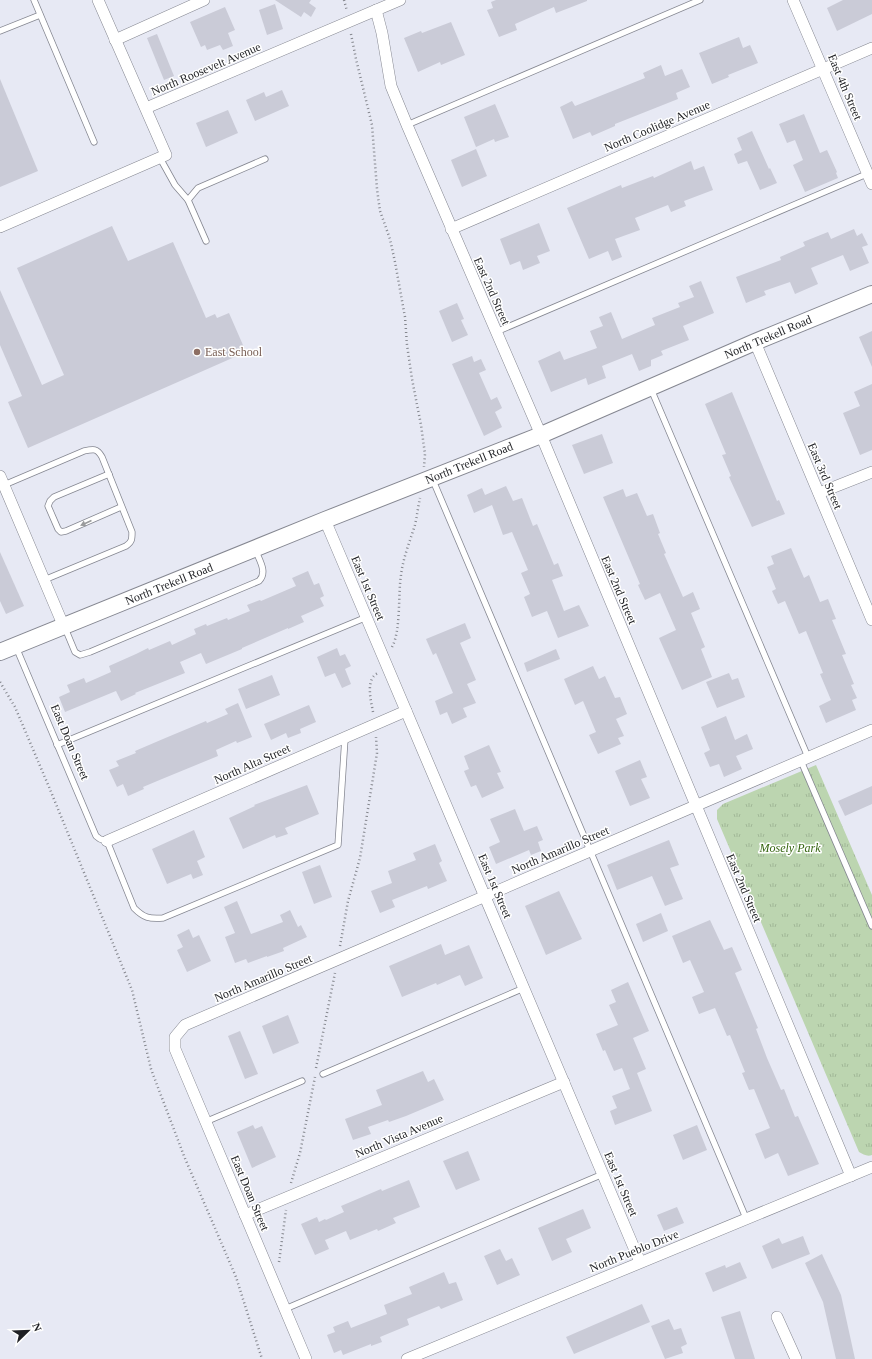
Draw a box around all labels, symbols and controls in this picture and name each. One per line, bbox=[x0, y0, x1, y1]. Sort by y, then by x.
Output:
street label: North Roosevelt Avenue bbox=[149, 40, 263, 98]
street label: East 4th Street bbox=[825, 52, 865, 123]
street label: North Coolidge Avenue bbox=[602, 97, 712, 155]
street label: East 2nd Street bbox=[471, 255, 513, 328]
street label: North Trekell Road bbox=[722, 312, 814, 362]
place label: East School bbox=[205, 345, 263, 359]
marker: East School bbox=[192, 347, 202, 357]
street label: North Trekell Road bbox=[423, 439, 515, 487]
street label: East 3rd Street bbox=[805, 441, 846, 512]
one-way arrow bbox=[79, 520, 91, 526]
street label: East 1st Street bbox=[348, 554, 388, 623]
street label: East 2nd Street bbox=[598, 554, 640, 627]
street label: North Trekell Road bbox=[123, 560, 215, 608]
street label: East Doan Street bbox=[48, 702, 92, 782]
street label: North Alta Street bbox=[212, 741, 293, 787]
street label: North Amarillo Street bbox=[509, 823, 612, 877]
park label: Mosely Park bbox=[759, 841, 821, 855]
street label: East 1st Street bbox=[475, 852, 515, 921]
street label: East 2nd Street bbox=[723, 852, 765, 925]
street label: North Amarillo Street bbox=[212, 951, 315, 1005]
street label: North Vista Avenue bbox=[353, 1111, 445, 1161]
street label: East 1st Street bbox=[601, 1150, 641, 1219]
street label: East Doan Street bbox=[228, 1153, 272, 1233]
street label: North Pueblo Drive bbox=[587, 1227, 681, 1275]
north arrow bbox=[8, 1311, 48, 1351]
text: N bbox=[30, 1321, 44, 1333]

